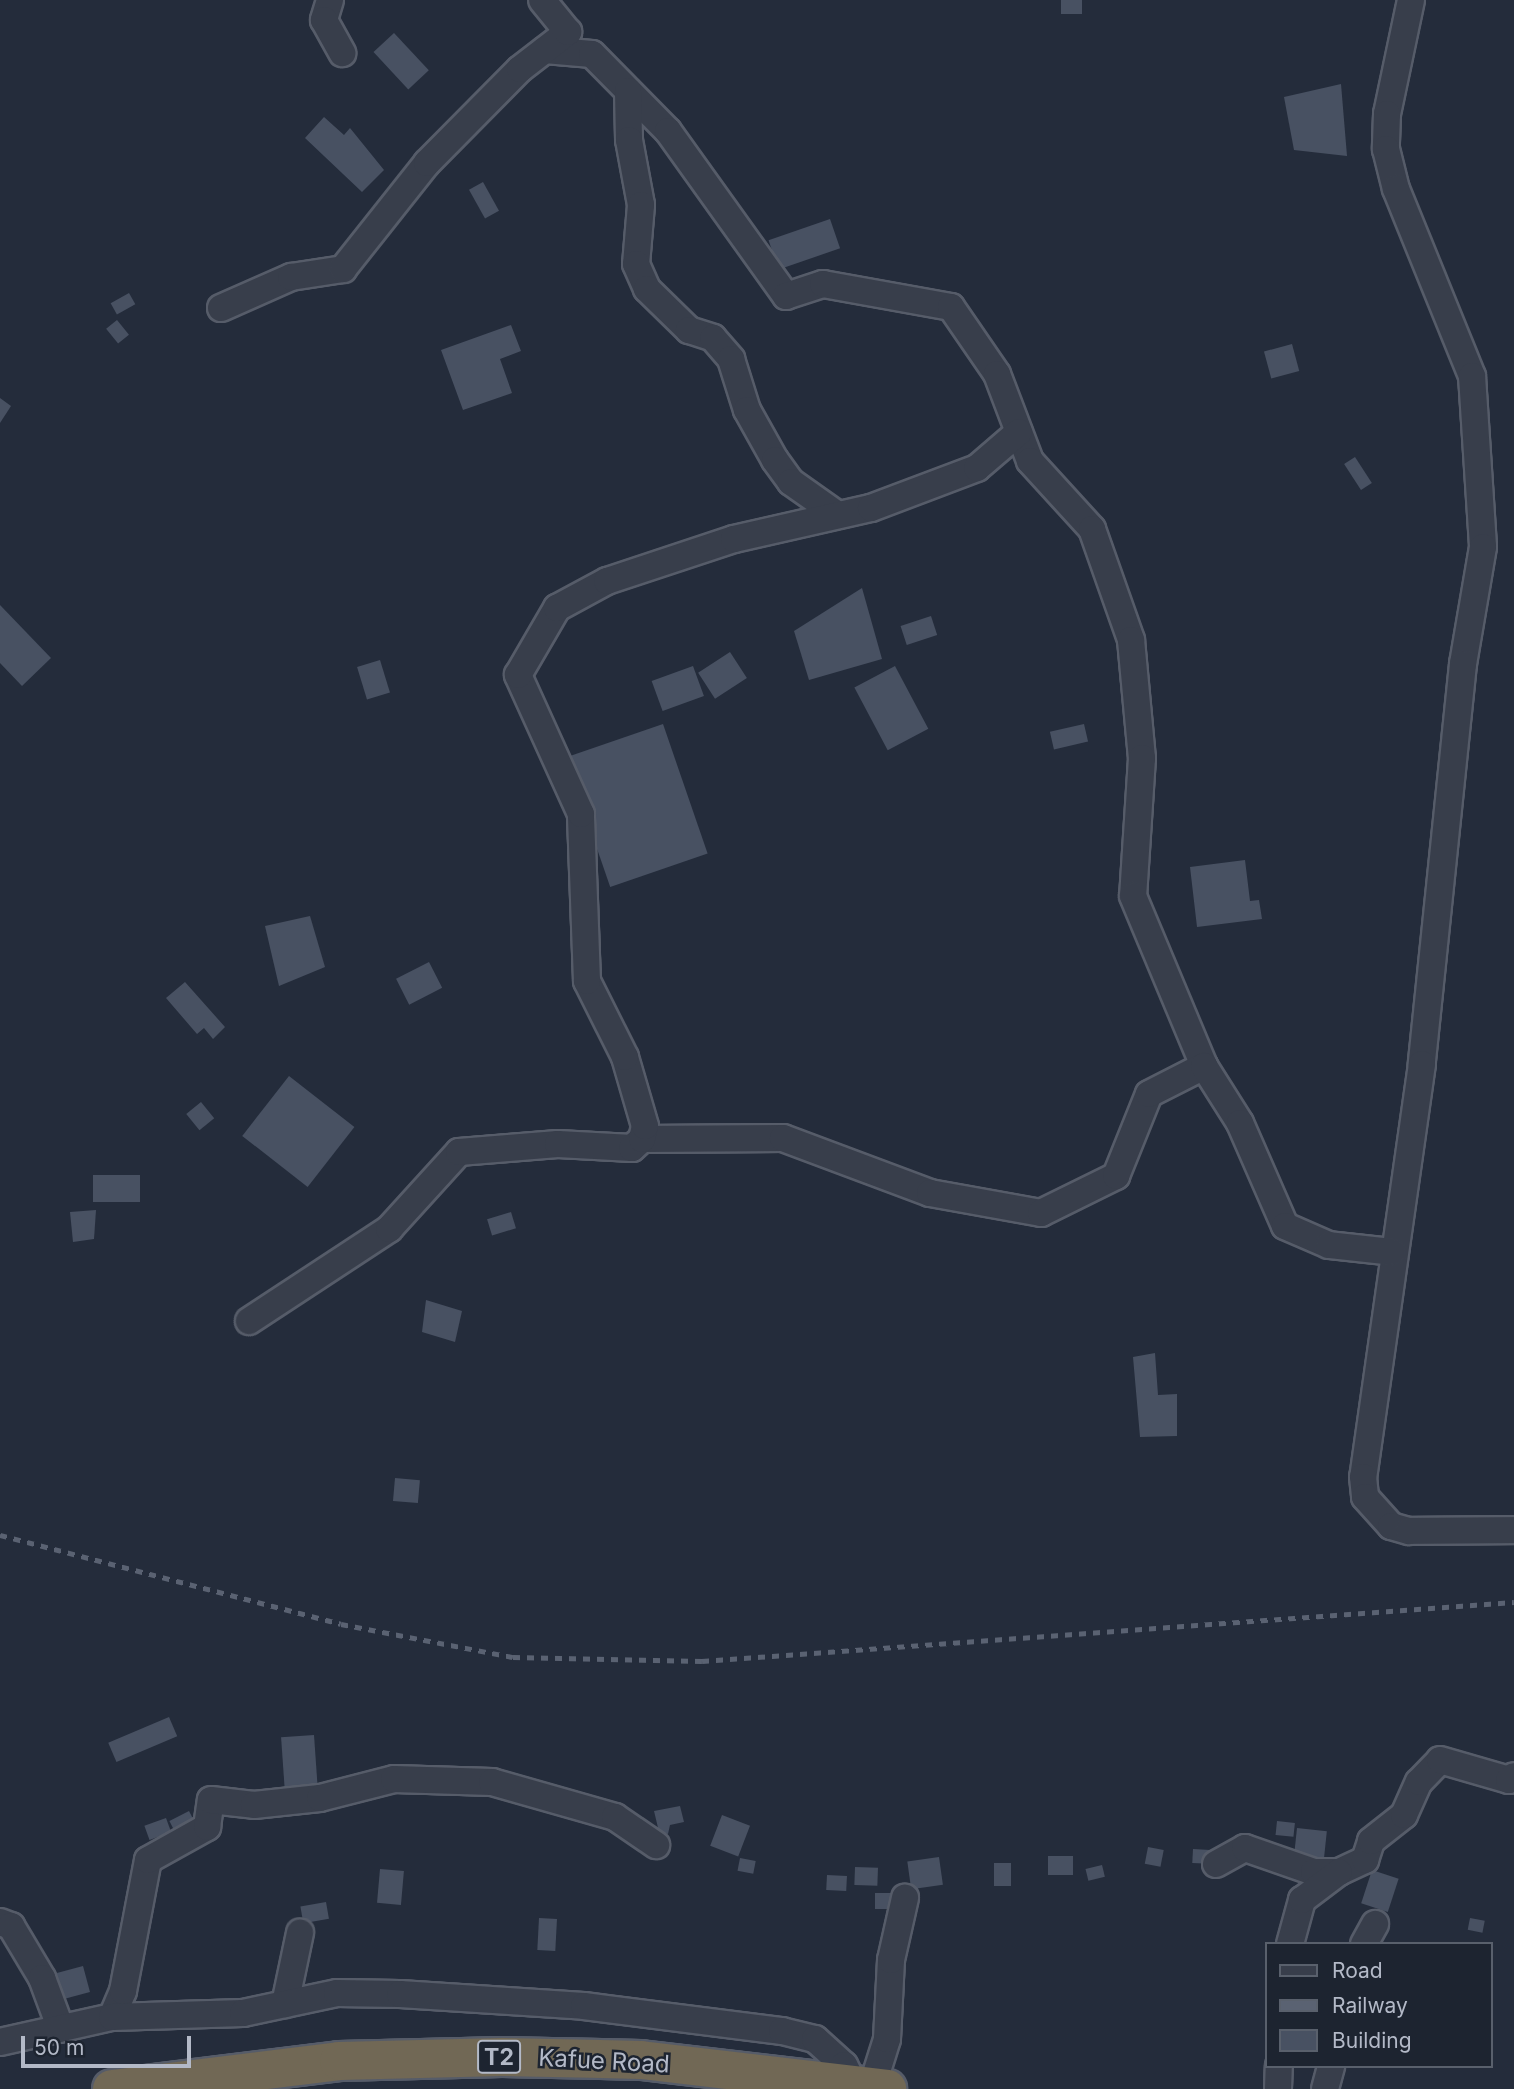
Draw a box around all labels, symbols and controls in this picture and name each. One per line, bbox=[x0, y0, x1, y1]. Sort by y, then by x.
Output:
legend bbox=[1266, 1942, 1493, 2068]
text: Road bbox=[1332, 1958, 1383, 1983]
text: Railway bbox=[1332, 1993, 1408, 2018]
scale bar bbox=[24, 2022, 194, 2066]
text: Building bbox=[1332, 2028, 1412, 2053]
text: 50 m bbox=[34, 2035, 84, 2060]
road number: T2 bbox=[476, 2038, 522, 2076]
street label: Kafue Road bbox=[538, 2043, 670, 2079]

